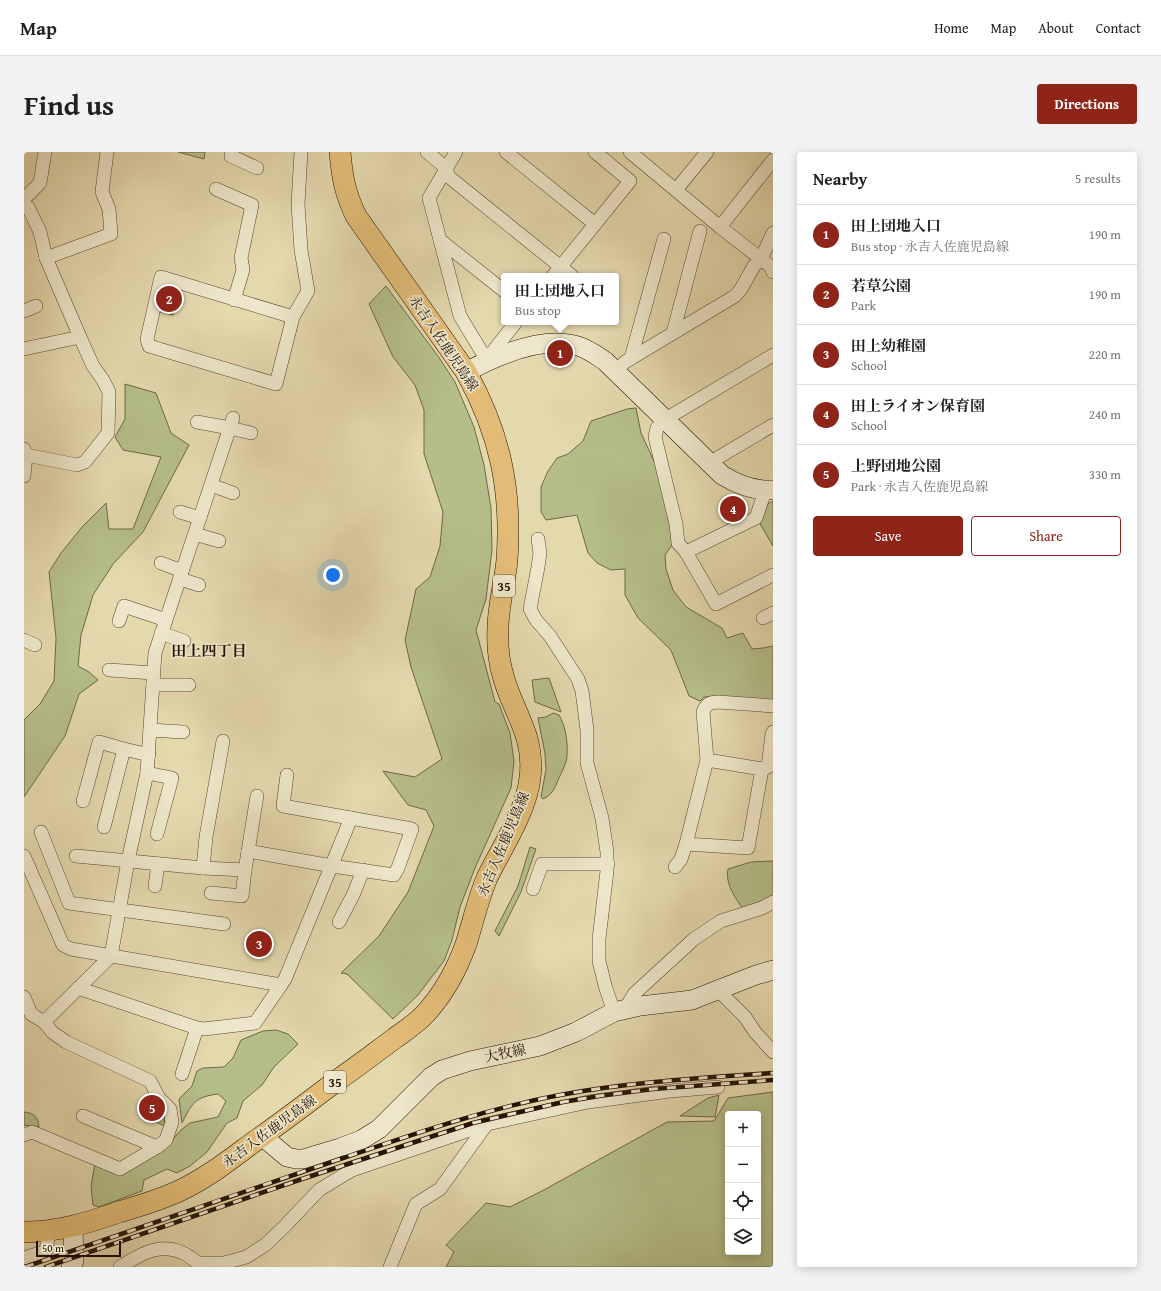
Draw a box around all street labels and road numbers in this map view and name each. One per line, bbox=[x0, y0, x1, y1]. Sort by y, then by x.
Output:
street label: 永吉入佐鹿児島線 bbox=[404, 291, 484, 395]
road number: 35 bbox=[493, 575, 515, 597]
street label: 永吉入佐鹿児島線 bbox=[472, 789, 534, 899]
street label: 大牧線 bbox=[482, 1039, 528, 1067]
road number: 35 bbox=[324, 1071, 346, 1093]
street label: 永吉入佐鹿児島線 bbox=[218, 1090, 320, 1172]

